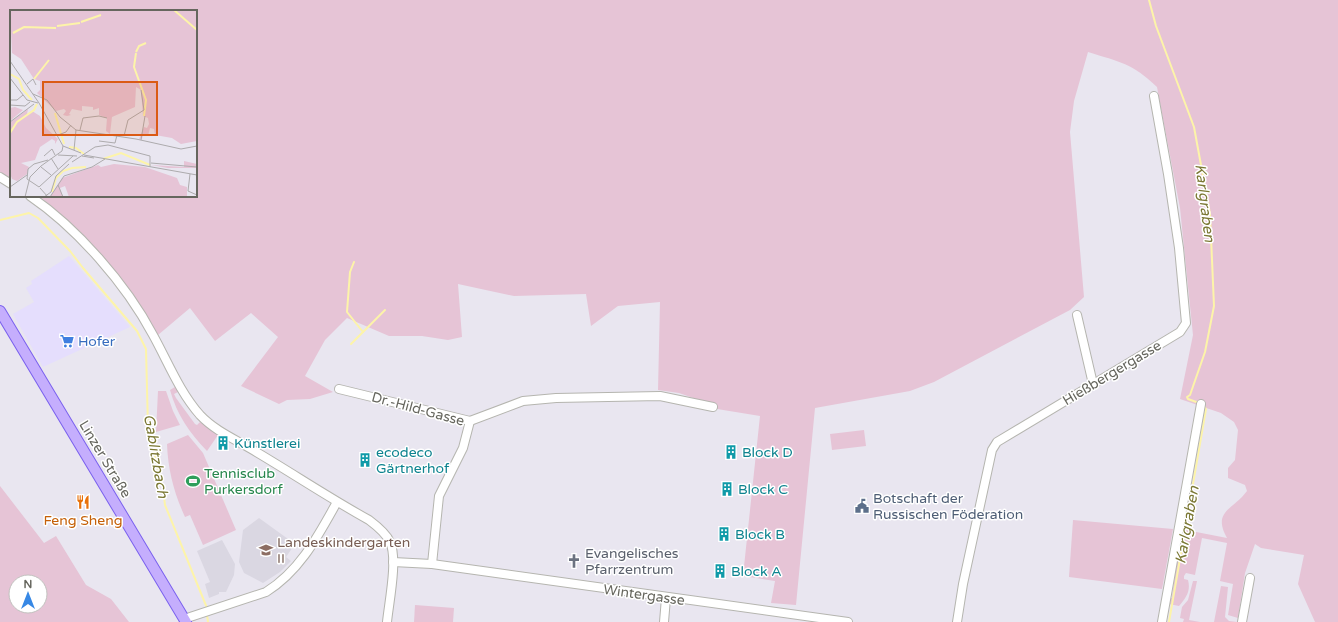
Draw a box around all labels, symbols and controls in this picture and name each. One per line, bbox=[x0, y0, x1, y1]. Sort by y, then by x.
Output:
inset map bbox=[10, 10, 197, 197]
water label: Karlgraben bbox=[1191, 163, 1219, 244]
supermarket icon: Hofer bbox=[59, 333, 75, 349]
place label: Hofer bbox=[78, 333, 116, 350]
street label: Hießbergergasse bbox=[1060, 337, 1165, 409]
street label: Dr.-Hild-Gasse bbox=[370, 388, 466, 430]
water label: Gablitzbach bbox=[140, 413, 172, 500]
street label: Linzer Straße bbox=[75, 417, 135, 501]
building icon: Künstlerei bbox=[215, 435, 231, 451]
place label: Künstlerei bbox=[234, 435, 300, 452]
place label: ecodeco Gärtnerhof bbox=[376, 444, 450, 477]
building icon: Block D bbox=[723, 444, 739, 460]
place label: Block D bbox=[742, 444, 793, 461]
building icon: ecodeco Gärtnerhof bbox=[357, 452, 373, 468]
place label: Tennisclub Purkersdorf bbox=[204, 465, 283, 498]
sports icon: Tennisclub Purkersdorf bbox=[185, 473, 201, 489]
building icon: Block C bbox=[719, 481, 735, 497]
place label: Block C bbox=[738, 481, 788, 498]
water label: Karlgraben bbox=[1171, 484, 1203, 565]
place label: Botschaft der Russischen Föderation bbox=[873, 490, 1023, 523]
restaurant icon: Feng Sheng bbox=[75, 494, 91, 510]
public building icon: Botschaft der Russischen Föderation bbox=[854, 498, 870, 514]
place label: Feng Sheng bbox=[43, 512, 123, 529]
building icon: Block B bbox=[716, 526, 732, 542]
place label: Block B bbox=[735, 526, 785, 543]
place label: Landeskindergarten II bbox=[277, 534, 410, 567]
school or university icon: Landeskindergarten II bbox=[258, 542, 274, 558]
place label: Evangelisches Pfarrzentrum bbox=[585, 545, 679, 578]
church icon: Evangelisches Pfarrzentrum bbox=[566, 553, 582, 569]
building icon: Block A bbox=[712, 563, 728, 579]
place label: Block A bbox=[731, 563, 782, 580]
north arrow bbox=[8, 574, 48, 614]
text: N bbox=[24, 578, 32, 591]
street label: Wintergasse bbox=[602, 581, 686, 609]

